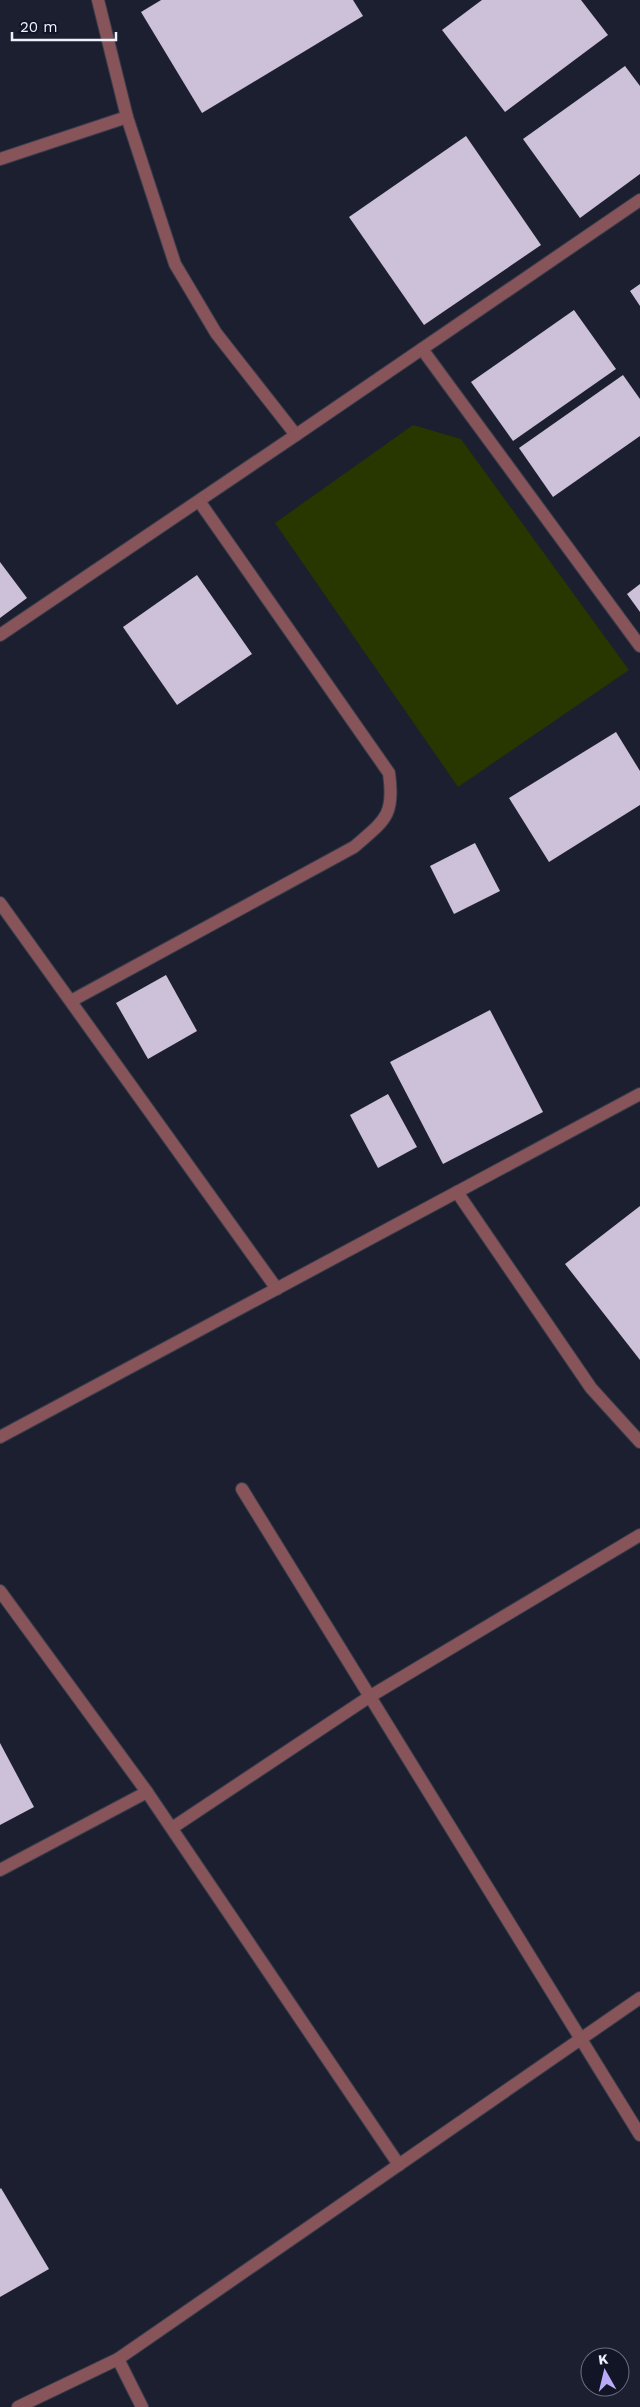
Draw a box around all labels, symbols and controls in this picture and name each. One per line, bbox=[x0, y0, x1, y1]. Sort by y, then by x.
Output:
scale bar bbox=[12, 10, 116, 42]
text: 20 m bbox=[20, 18, 58, 36]
north arrow bbox=[580, 2347, 630, 2397]
text: K bbox=[597, 2350, 609, 2368]

